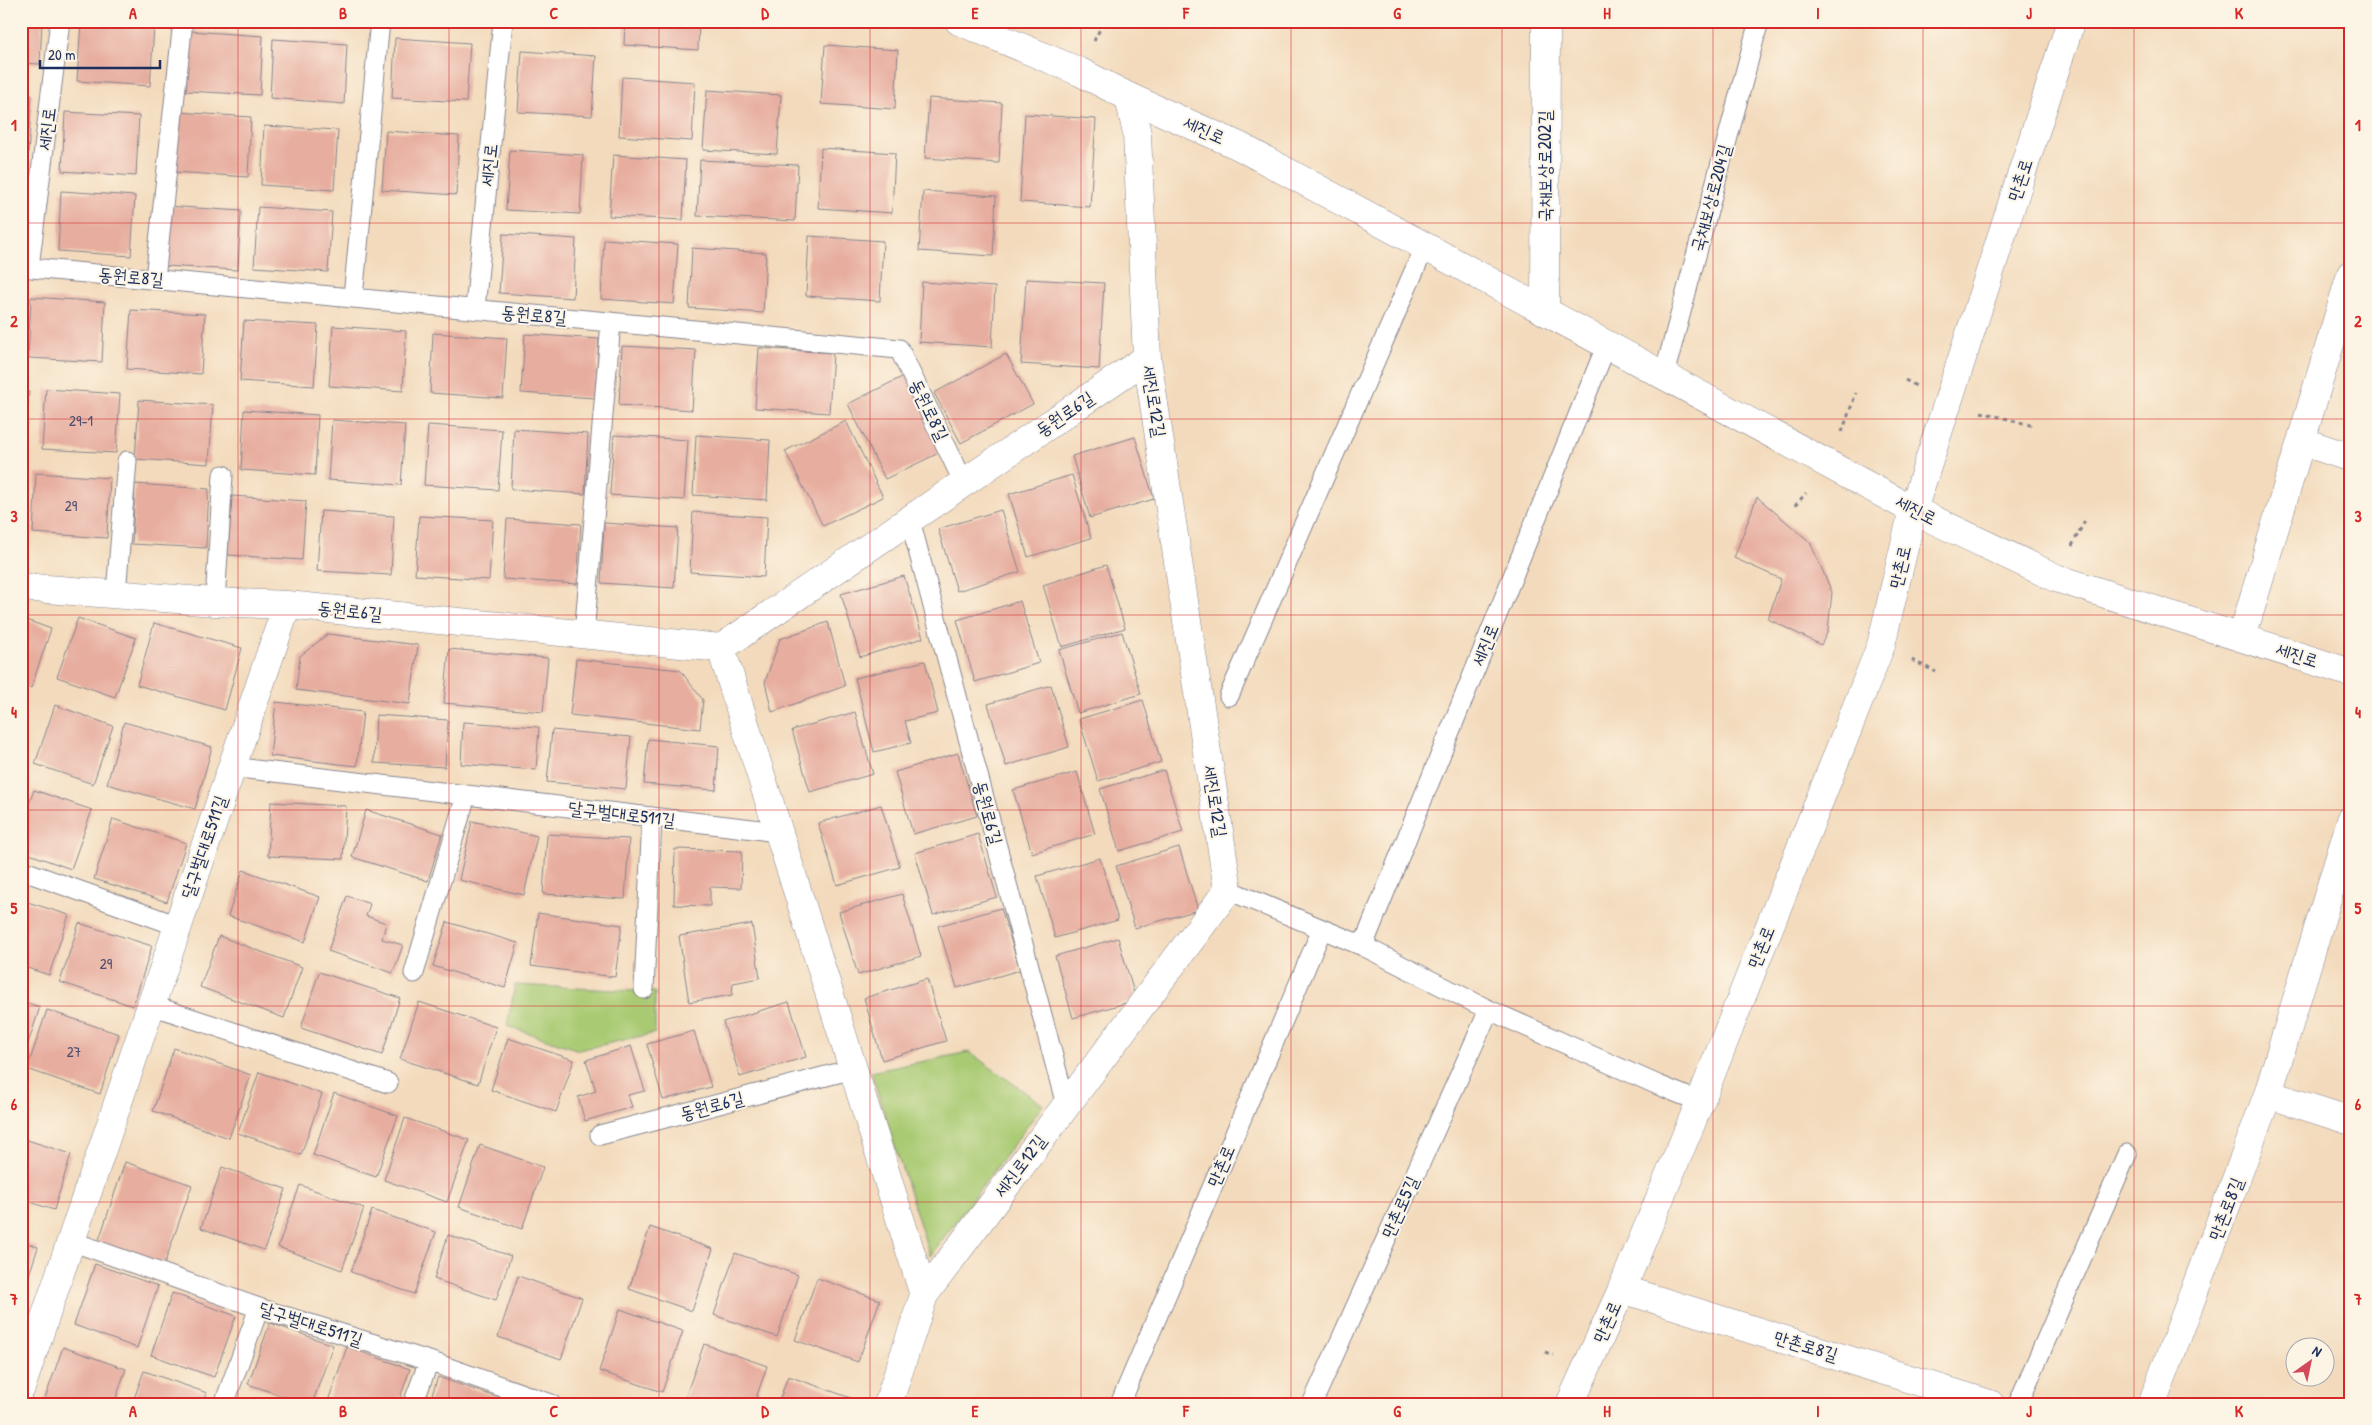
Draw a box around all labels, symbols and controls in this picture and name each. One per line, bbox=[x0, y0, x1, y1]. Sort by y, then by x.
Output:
text: A bbox=[129, 2, 137, 24]
text: B bbox=[339, 2, 347, 24]
text: C bbox=[550, 2, 559, 24]
text: D bbox=[761, 2, 769, 24]
text: E bbox=[971, 2, 979, 24]
text: F bbox=[1182, 2, 1190, 24]
text: G bbox=[1393, 2, 1401, 24]
text: H bbox=[1603, 2, 1611, 24]
text: I bbox=[1816, 2, 1820, 24]
text: J bbox=[2026, 2, 2032, 24]
text: K bbox=[2235, 2, 2244, 24]
scale bar bbox=[40, 38, 160, 70]
text: 20 m bbox=[48, 44, 75, 65]
street label: 세진로 bbox=[31, 106, 62, 152]
street label: 세진로 bbox=[1179, 109, 1229, 150]
street label: 국채보상로202길 bbox=[1532, 110, 1557, 222]
text: 1 bbox=[11, 114, 17, 136]
text: 1 bbox=[2355, 114, 2361, 136]
street label: 국채보상로204길 bbox=[1684, 141, 1737, 254]
street label: 세진로 bbox=[474, 142, 503, 188]
street label: 만촌로 bbox=[2001, 155, 2038, 204]
street label: 동원로8길 bbox=[97, 261, 165, 292]
street label: 동원로8길 bbox=[500, 299, 568, 330]
text: 2 bbox=[10, 310, 18, 332]
text: 2 bbox=[2354, 310, 2362, 332]
street label: 세진로12길 bbox=[1136, 363, 1173, 439]
street label: 동원로8길 bbox=[904, 375, 955, 445]
street label: 동원로6길 bbox=[1031, 385, 1099, 442]
house number: 29-1 bbox=[69, 410, 93, 431]
street label: 세진로 bbox=[1891, 489, 1941, 531]
house number: 29 bbox=[65, 495, 78, 516]
text: 3 bbox=[10, 505, 18, 527]
text: 3 bbox=[2354, 505, 2362, 527]
street label: 만촌로 bbox=[1882, 543, 1917, 591]
street label: 동원로6길 bbox=[316, 595, 384, 626]
street label: 세진로 bbox=[1465, 620, 1504, 670]
street label: 세진로 bbox=[2273, 636, 2322, 673]
text: 4 bbox=[11, 701, 17, 723]
text: 4 bbox=[2355, 701, 2361, 723]
street label: 세진로12길 bbox=[1197, 763, 1234, 839]
street label: 동원로6길 bbox=[968, 778, 1009, 848]
street label: 달구벌대로511길 bbox=[174, 791, 233, 902]
street label: 달구벌대로511길 bbox=[567, 795, 677, 833]
text: 5 bbox=[11, 897, 18, 919]
text: 5 bbox=[2355, 897, 2362, 919]
street label: 만촌로 bbox=[1741, 922, 1780, 972]
house number: 29 bbox=[100, 953, 113, 974]
house number: 27 bbox=[67, 1041, 81, 1062]
street label: 동원로6길 bbox=[677, 1085, 747, 1126]
text: 6 bbox=[11, 1093, 18, 1115]
text: 6 bbox=[2355, 1093, 2362, 1115]
street label: 세진로12길 bbox=[988, 1129, 1052, 1202]
street label: 만촌로 bbox=[1201, 1141, 1241, 1191]
street label: 만촌로5길 bbox=[1375, 1171, 1425, 1242]
street label: 만촌로8길 bbox=[2202, 1173, 2249, 1244]
text: 7 bbox=[9, 1288, 18, 1310]
text: 7 bbox=[2353, 1288, 2362, 1310]
street label: 달구벌대로511길 bbox=[256, 1295, 367, 1352]
street label: 만촌로 bbox=[1586, 1297, 1627, 1347]
street label: 만촌로8길 bbox=[1771, 1324, 1842, 1367]
north arrow bbox=[2284, 1338, 2334, 1388]
text: N bbox=[2309, 1341, 2326, 1361]
text: A bbox=[129, 1400, 137, 1422]
text: B bbox=[339, 1400, 347, 1422]
text: C bbox=[550, 1400, 559, 1422]
text: D bbox=[761, 1400, 769, 1422]
text: E bbox=[971, 1400, 979, 1422]
text: F bbox=[1182, 1400, 1190, 1422]
text: G bbox=[1393, 1400, 1401, 1422]
text: H bbox=[1603, 1400, 1611, 1422]
text: I bbox=[1816, 1400, 1820, 1422]
text: J bbox=[2026, 1400, 2032, 1422]
text: K bbox=[2235, 1400, 2244, 1422]

